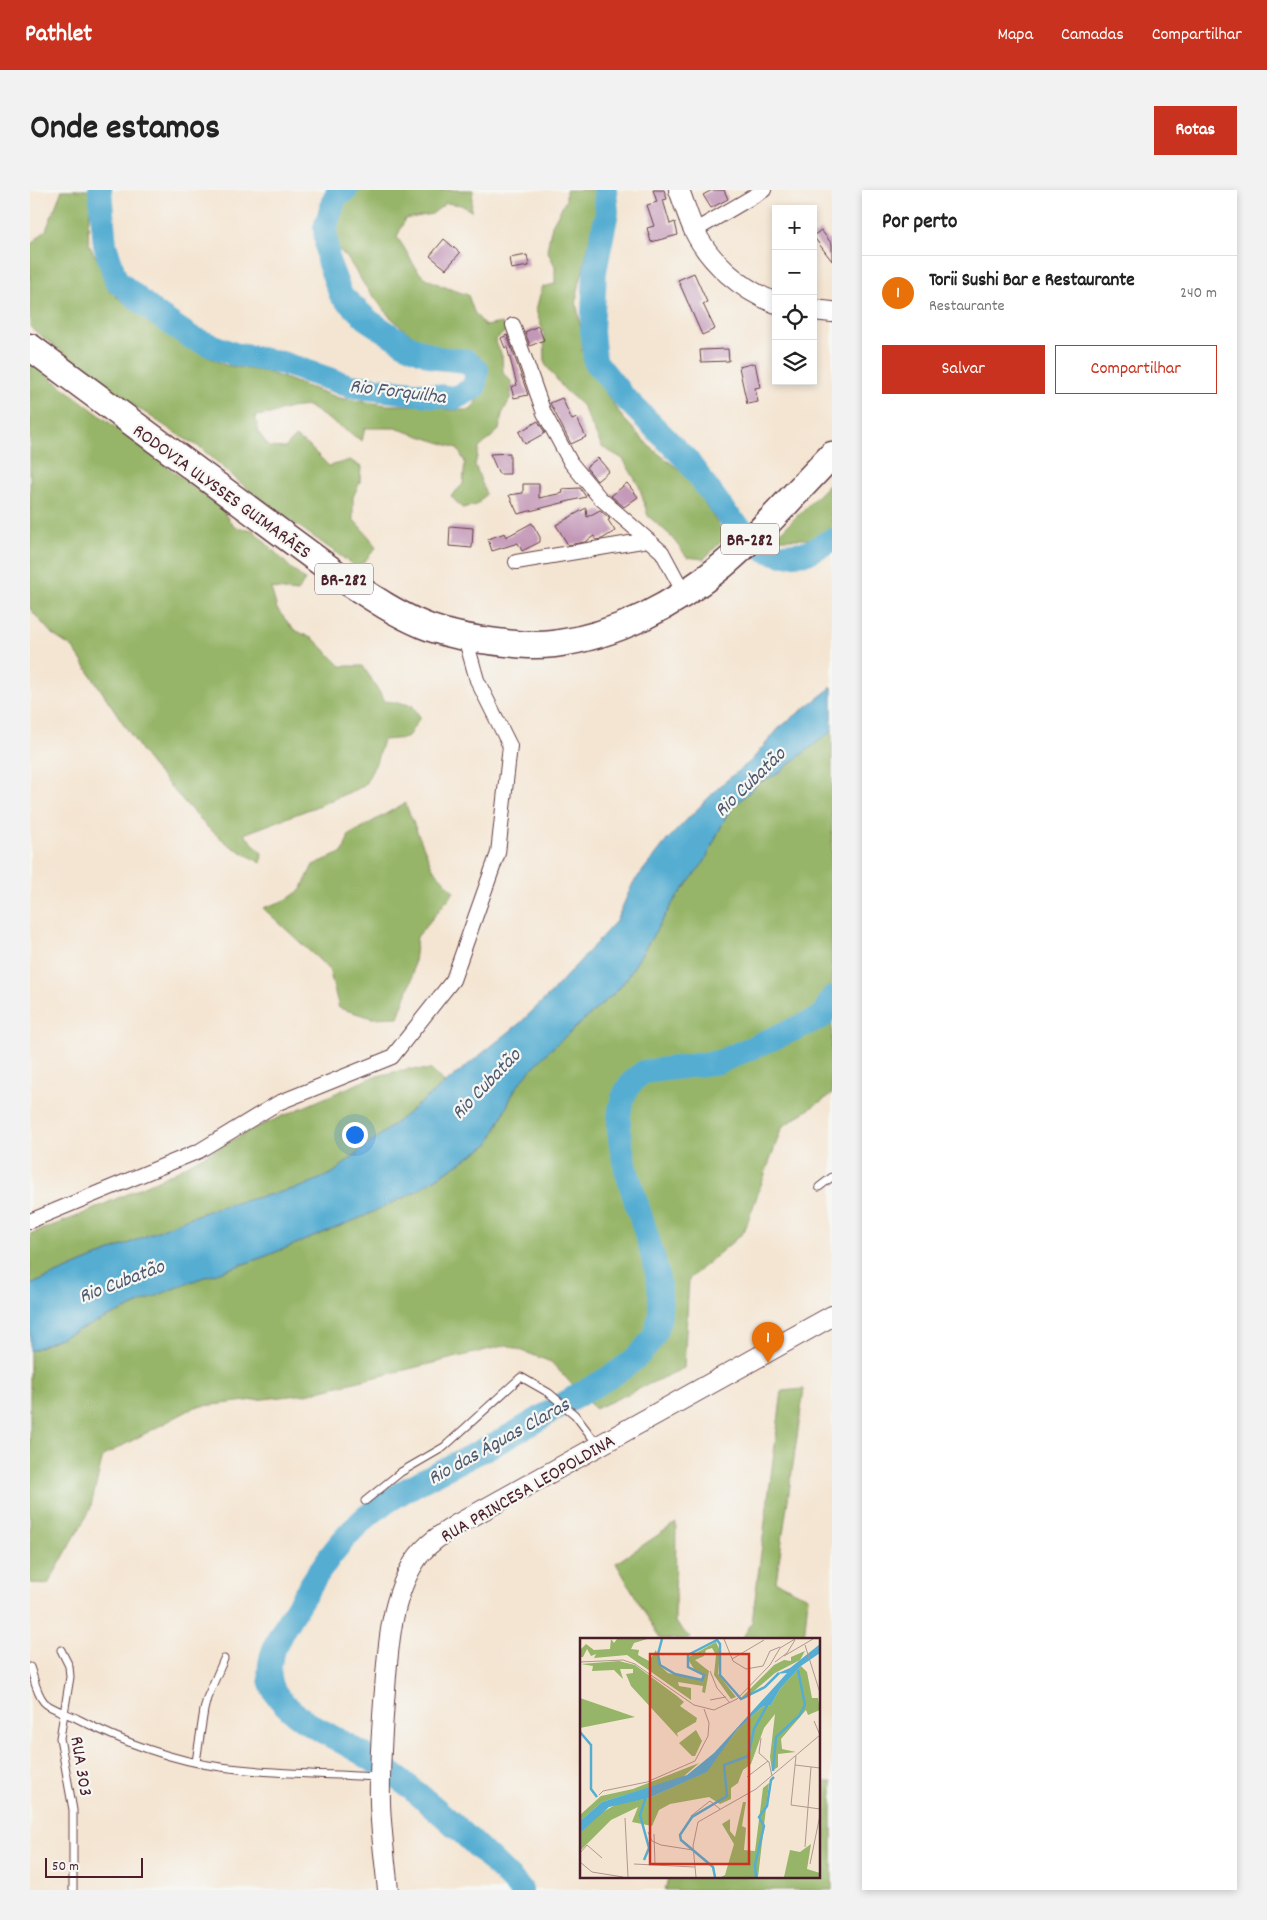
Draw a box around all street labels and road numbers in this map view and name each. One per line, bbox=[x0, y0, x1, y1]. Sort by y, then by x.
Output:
street label: RODOVIA ULYSSES GUIMARÃES bbox=[126, 419, 316, 567]
road number: BR-282 bbox=[721, 524, 779, 554]
road number: BR-282 bbox=[315, 564, 373, 594]
street label: RUA PRINCESA LEOPOLDINA bbox=[436, 1429, 621, 1551]
street label: RUA 303 bbox=[61, 1735, 98, 1798]

